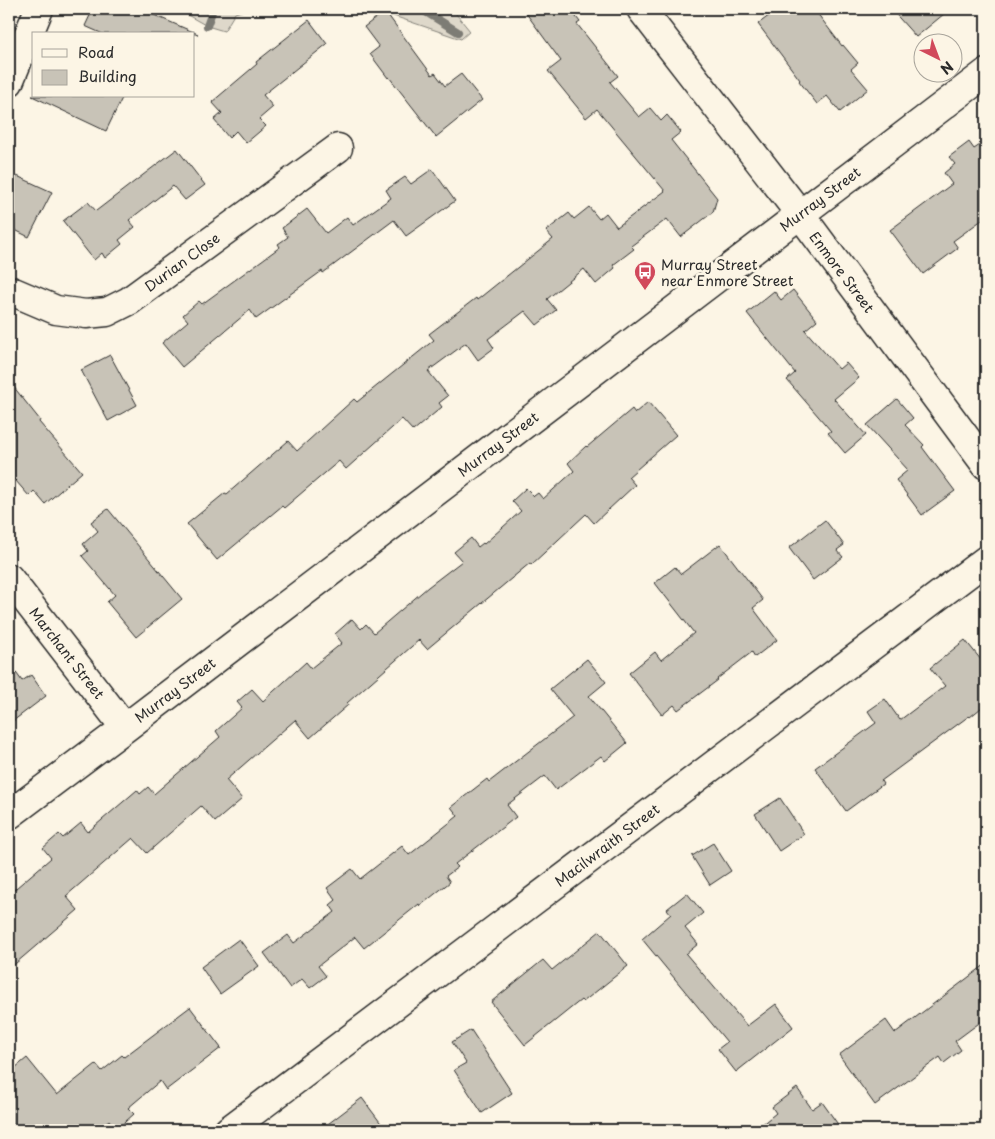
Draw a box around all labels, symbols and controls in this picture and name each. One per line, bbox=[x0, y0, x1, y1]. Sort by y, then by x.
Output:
legend bbox=[32, 32, 195, 98]
north arrow bbox=[912, 32, 962, 82]
text: Road bbox=[78, 40, 114, 63]
text: N bbox=[936, 57, 958, 80]
text: Building bbox=[78, 64, 137, 87]
street label: Murray Street bbox=[775, 161, 865, 236]
street label: Enmore Street bbox=[804, 227, 880, 317]
street label: Durian Close bbox=[140, 228, 224, 296]
place label: Murray Street near Enmore Street bbox=[661, 254, 794, 291]
bus stop icon: Murray Street near Enmore Street bbox=[633, 260, 657, 291]
street label: Murray Street bbox=[453, 406, 543, 481]
street label: Marchant Street bbox=[24, 603, 110, 704]
street label: Murray Street bbox=[130, 652, 220, 727]
street label: Macilwraith Street bbox=[550, 798, 664, 891]

